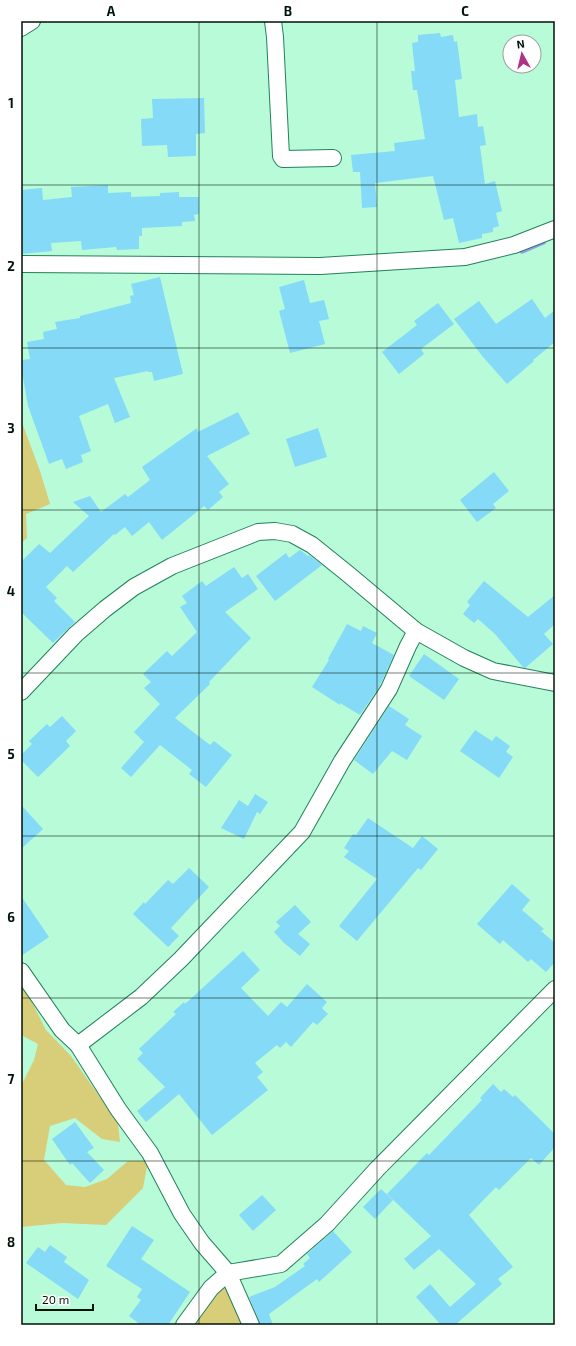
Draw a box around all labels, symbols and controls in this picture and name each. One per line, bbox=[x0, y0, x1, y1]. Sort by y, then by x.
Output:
text: A bbox=[107, 3, 116, 19]
text: B bbox=[284, 3, 292, 19]
text: C bbox=[461, 3, 469, 19]
north arrow bbox=[502, 34, 542, 74]
text: N bbox=[516, 37, 525, 51]
text: 1 bbox=[8, 95, 14, 111]
text: 2 bbox=[7, 258, 15, 274]
text: 3 bbox=[7, 420, 15, 436]
text: 4 bbox=[7, 583, 15, 599]
text: 5 bbox=[7, 746, 15, 762]
text: 6 bbox=[7, 909, 15, 925]
text: 7 bbox=[8, 1071, 15, 1087]
text: 8 bbox=[7, 1234, 15, 1250]
scale bar bbox=[36, 1286, 93, 1312]
text: 20 m bbox=[42, 1292, 69, 1306]

